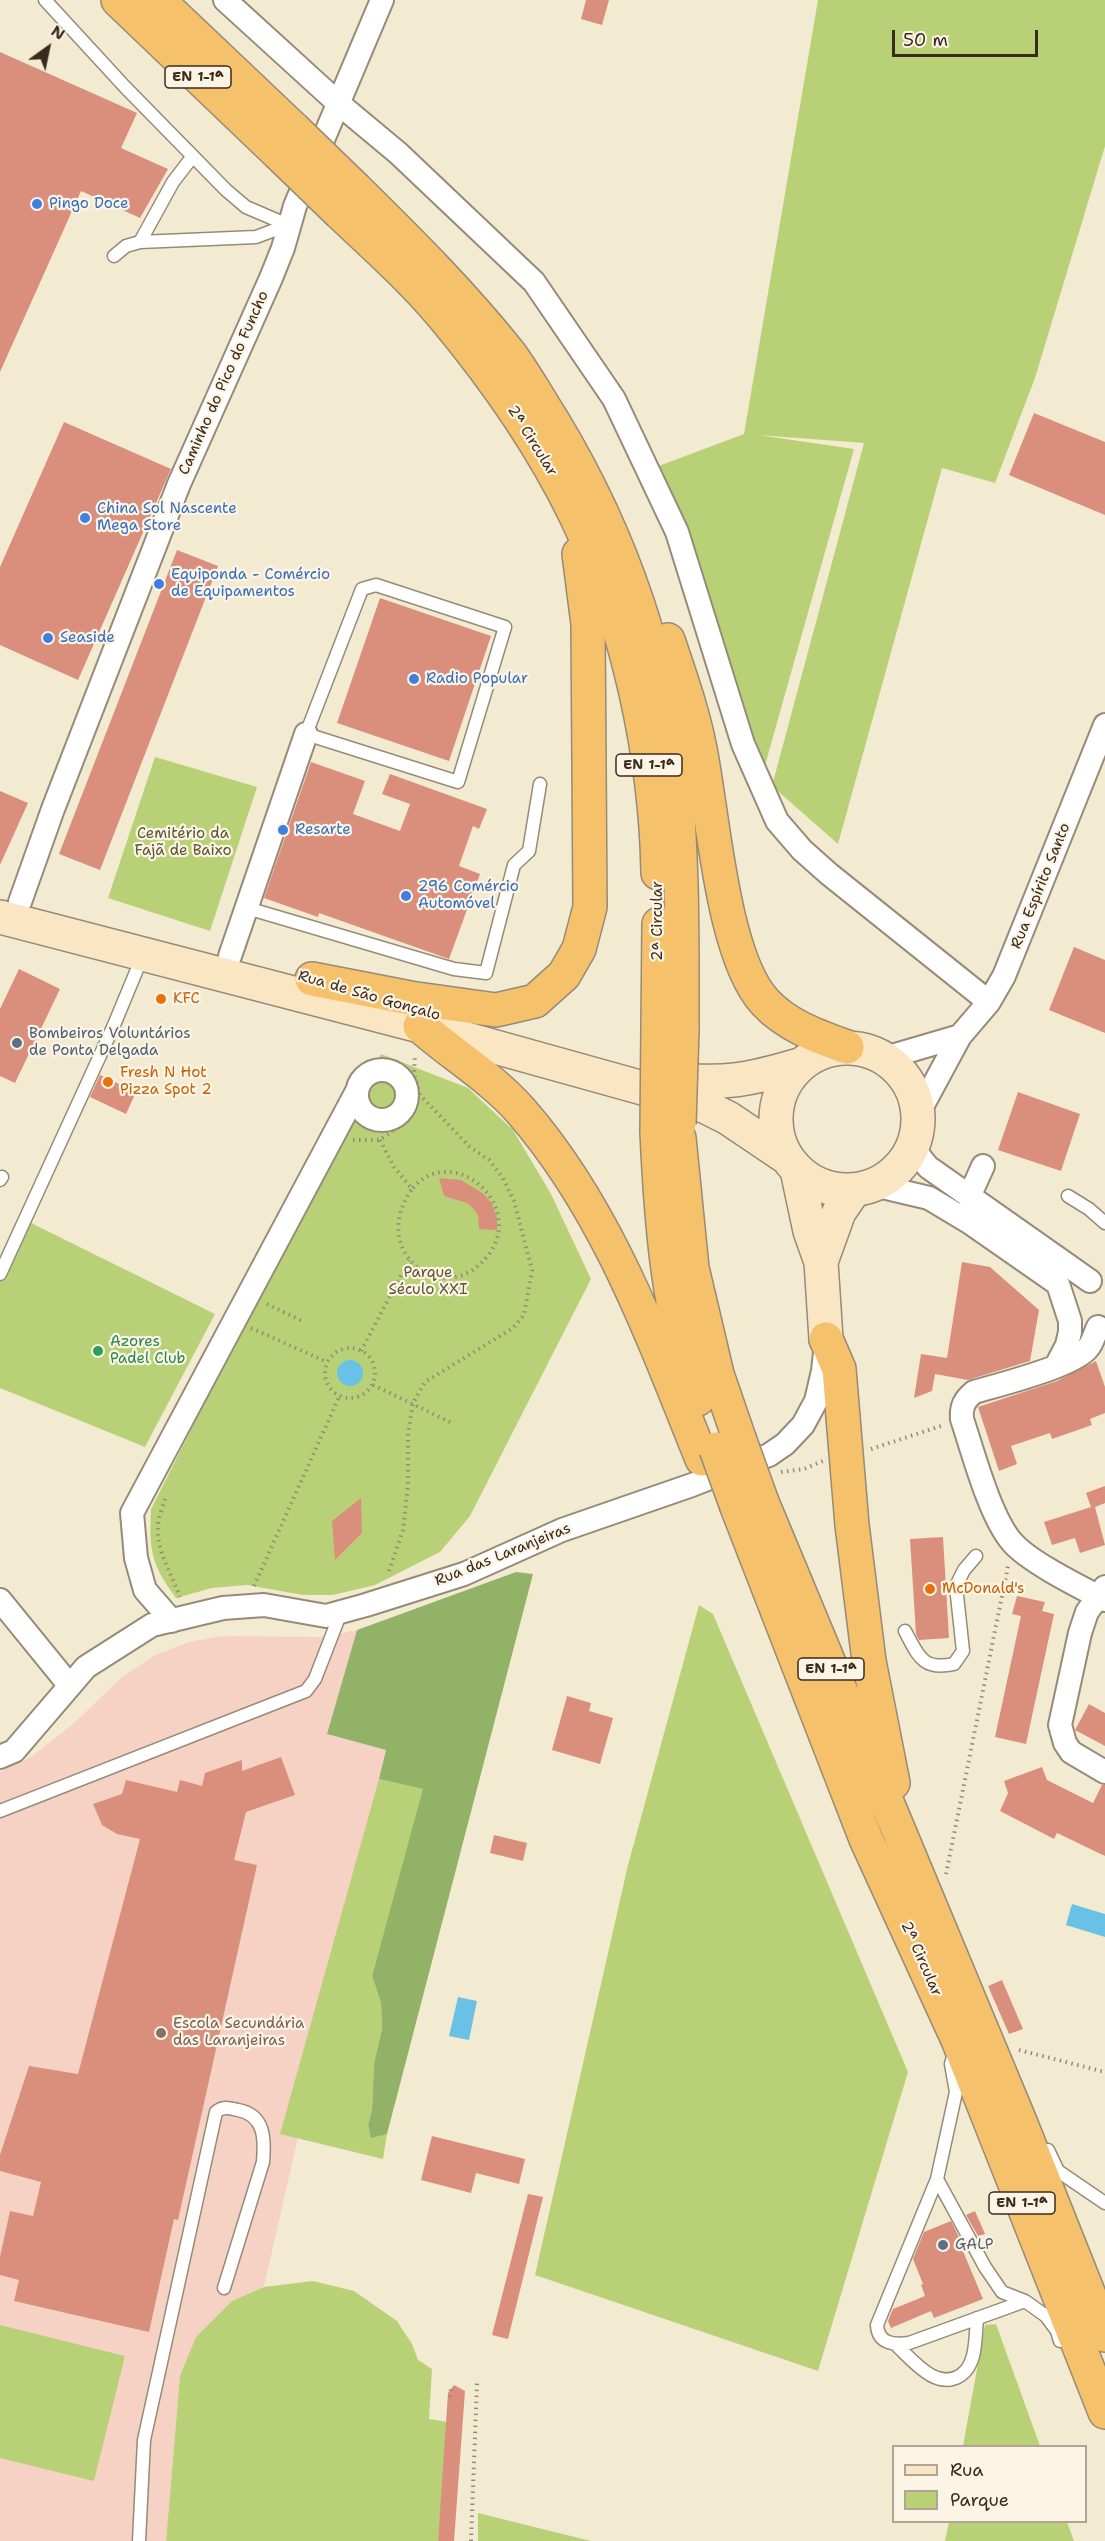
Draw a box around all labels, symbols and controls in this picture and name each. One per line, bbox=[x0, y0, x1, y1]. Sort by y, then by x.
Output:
north arrow bbox=[18, 18, 78, 78]
scale bar bbox=[895, 18, 1040, 56]
text: N bbox=[47, 20, 69, 45]
text: 50 m bbox=[903, 28, 948, 52]
road number: EN 1-1ª bbox=[165, 66, 231, 88]
place label: Pingo Doce bbox=[49, 195, 129, 213]
marker: Pingo Doce bbox=[30, 197, 44, 211]
street label: Caminho do Pico do Funcho bbox=[175, 288, 273, 478]
street label: 2ª Circular bbox=[503, 402, 561, 480]
place label: China Sol Nascente Mega Store bbox=[97, 500, 237, 535]
marker: China Sol Nascente Mega Store bbox=[78, 511, 92, 525]
place label: Equiponda - Comércio de Equipamentos bbox=[171, 566, 330, 601]
marker: Equiponda - Comércio de Equipamentos bbox=[152, 577, 166, 591]
place label: Seaside bbox=[60, 629, 115, 647]
marker: Seaside bbox=[41, 631, 55, 645]
place label: Radio Popular bbox=[426, 670, 528, 688]
marker: Radio Popular bbox=[407, 672, 421, 686]
road number: EN 1-1ª bbox=[616, 754, 682, 776]
street label: Rua Espírito Santo bbox=[1008, 820, 1074, 952]
place label: Resarte bbox=[295, 821, 351, 839]
marker: Resarte bbox=[276, 823, 290, 837]
park label: Cemitério da Fajã de Baixo bbox=[134, 825, 232, 860]
place label: 296 Comércio Automóvel bbox=[418, 878, 519, 913]
street label: 2ª Circular bbox=[649, 881, 667, 961]
marker: 296 Comércio Automóvel bbox=[399, 889, 413, 903]
street label: Rua de São Gonçalo bbox=[296, 967, 442, 1025]
place label: KFC bbox=[173, 990, 200, 1008]
marker: KFC bbox=[154, 992, 168, 1006]
place label: Bombeiros Voluntários de Ponta Delgada bbox=[29, 1025, 191, 1060]
marker: Bombeiros Voluntários de Ponta Delgada bbox=[10, 1036, 24, 1050]
place label: Fresh N Hot Pizza Spot 2 bbox=[120, 1064, 212, 1099]
marker: Fresh N Hot Pizza Spot 2 bbox=[101, 1075, 115, 1089]
park label: Parque Século XXI bbox=[389, 1264, 467, 1299]
place label: Azores Padel Club bbox=[110, 1333, 185, 1368]
marker: Azores Padel Club bbox=[91, 1344, 105, 1358]
street label: Rua das Laranjeiras bbox=[432, 1519, 574, 1591]
place label: McDonald's bbox=[942, 1580, 1024, 1598]
marker: McDonald's bbox=[923, 1582, 937, 1596]
road number: EN 1-1ª bbox=[798, 1658, 864, 1680]
street label: 2ª Circular bbox=[896, 1919, 946, 1999]
place label: Escola Secundária das Laranjeiras bbox=[173, 2015, 304, 2050]
marker: Escola Secundária das Laranjeiras bbox=[154, 2026, 168, 2040]
road number: EN 1-1ª bbox=[989, 2192, 1055, 2214]
place label: GALP bbox=[955, 2236, 994, 2254]
marker: GALP bbox=[936, 2238, 950, 2252]
legend bbox=[892, 2445, 1087, 2523]
text: Rua bbox=[950, 2458, 983, 2482]
text: Parque bbox=[950, 2488, 1009, 2512]

